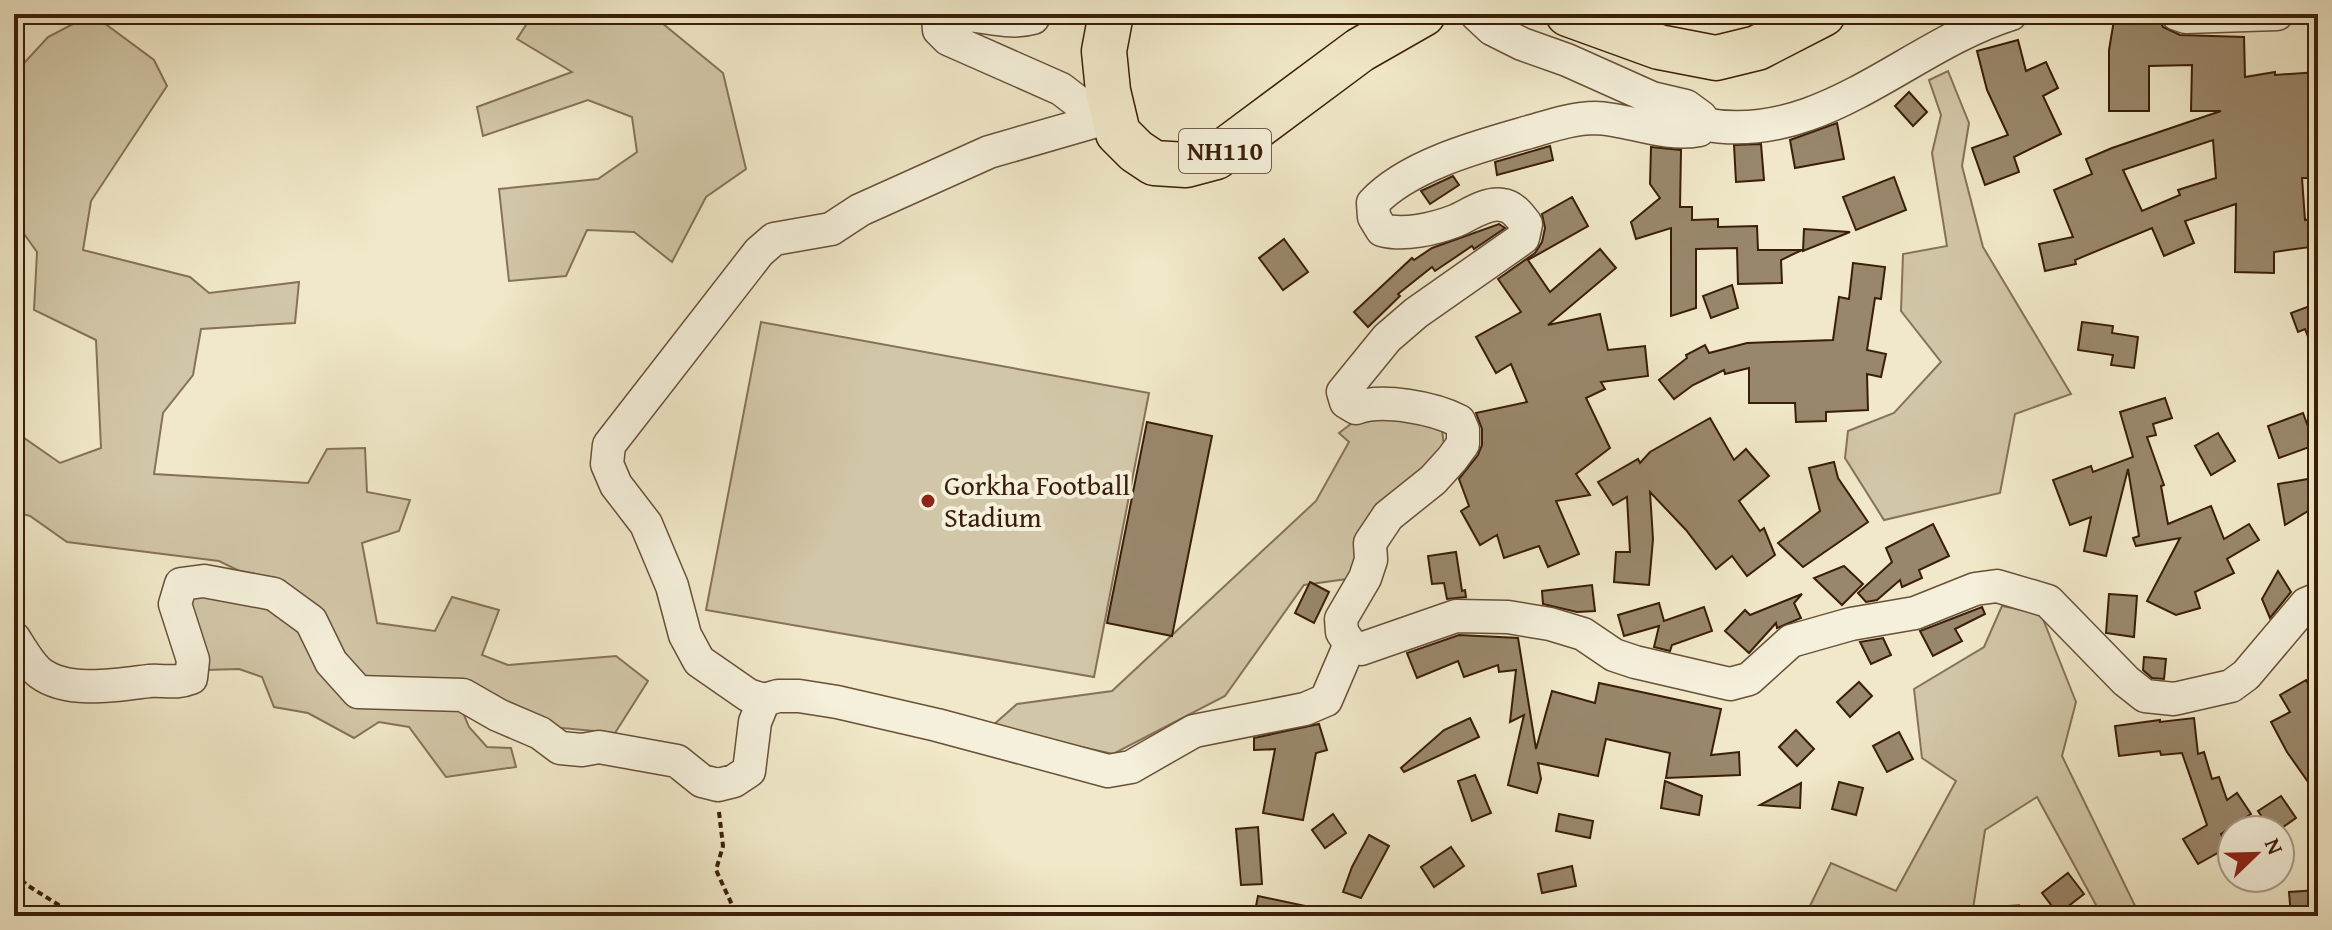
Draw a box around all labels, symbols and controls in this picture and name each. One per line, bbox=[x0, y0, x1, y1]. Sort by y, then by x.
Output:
road number: NH110 bbox=[1179, 129, 1271, 173]
place label: Gorkha Football Stadium bbox=[944, 464, 1130, 537]
marker: Gorkha Football Stadium bbox=[919, 492, 937, 510]
north arrow bbox=[2216, 814, 2296, 894]
text: N bbox=[2257, 833, 2292, 859]

